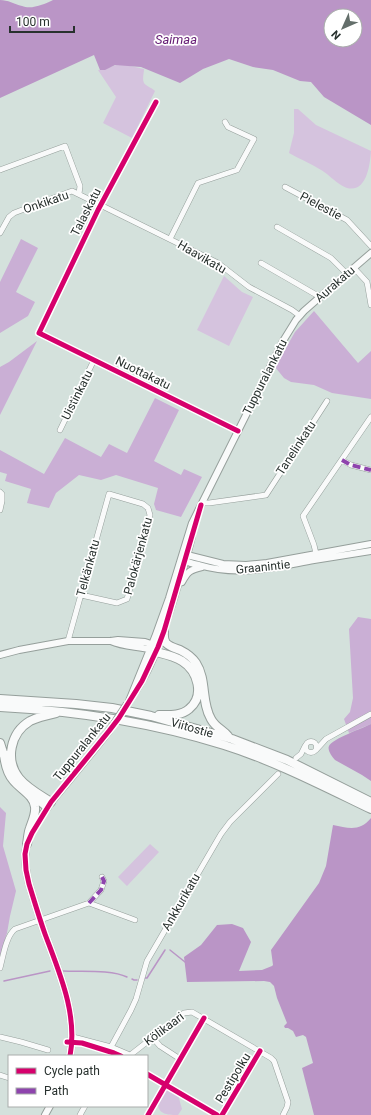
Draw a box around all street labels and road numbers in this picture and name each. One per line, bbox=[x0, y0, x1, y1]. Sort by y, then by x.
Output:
street label: Talaskatu bbox=[68, 186, 104, 238]
street label: Onkikatu bbox=[21, 188, 71, 216]
street label: Pielestie bbox=[298, 189, 344, 223]
street label: Haavikatu bbox=[175, 238, 229, 276]
street label: Aurakatu bbox=[312, 263, 358, 305]
street label: Tuppuralankatu bbox=[240, 337, 290, 417]
street label: Nuottakatu bbox=[113, 354, 173, 392]
street label: Uistinkatu bbox=[59, 368, 95, 422]
street label: Tanelinkatu bbox=[273, 418, 319, 478]
street label: Palokärjenkatu bbox=[121, 516, 155, 596]
street label: Telkänkatu bbox=[74, 538, 102, 598]
street label: Graanintie bbox=[235, 557, 291, 577]
street label: Tuppuralankatu bbox=[50, 710, 114, 784]
street label: Viitostie bbox=[169, 715, 215, 741]
street label: Ankkurikatu bbox=[159, 871, 203, 933]
street label: Kölikaari bbox=[141, 1009, 187, 1048]
street label: Pestipolku bbox=[213, 1050, 253, 1106]

